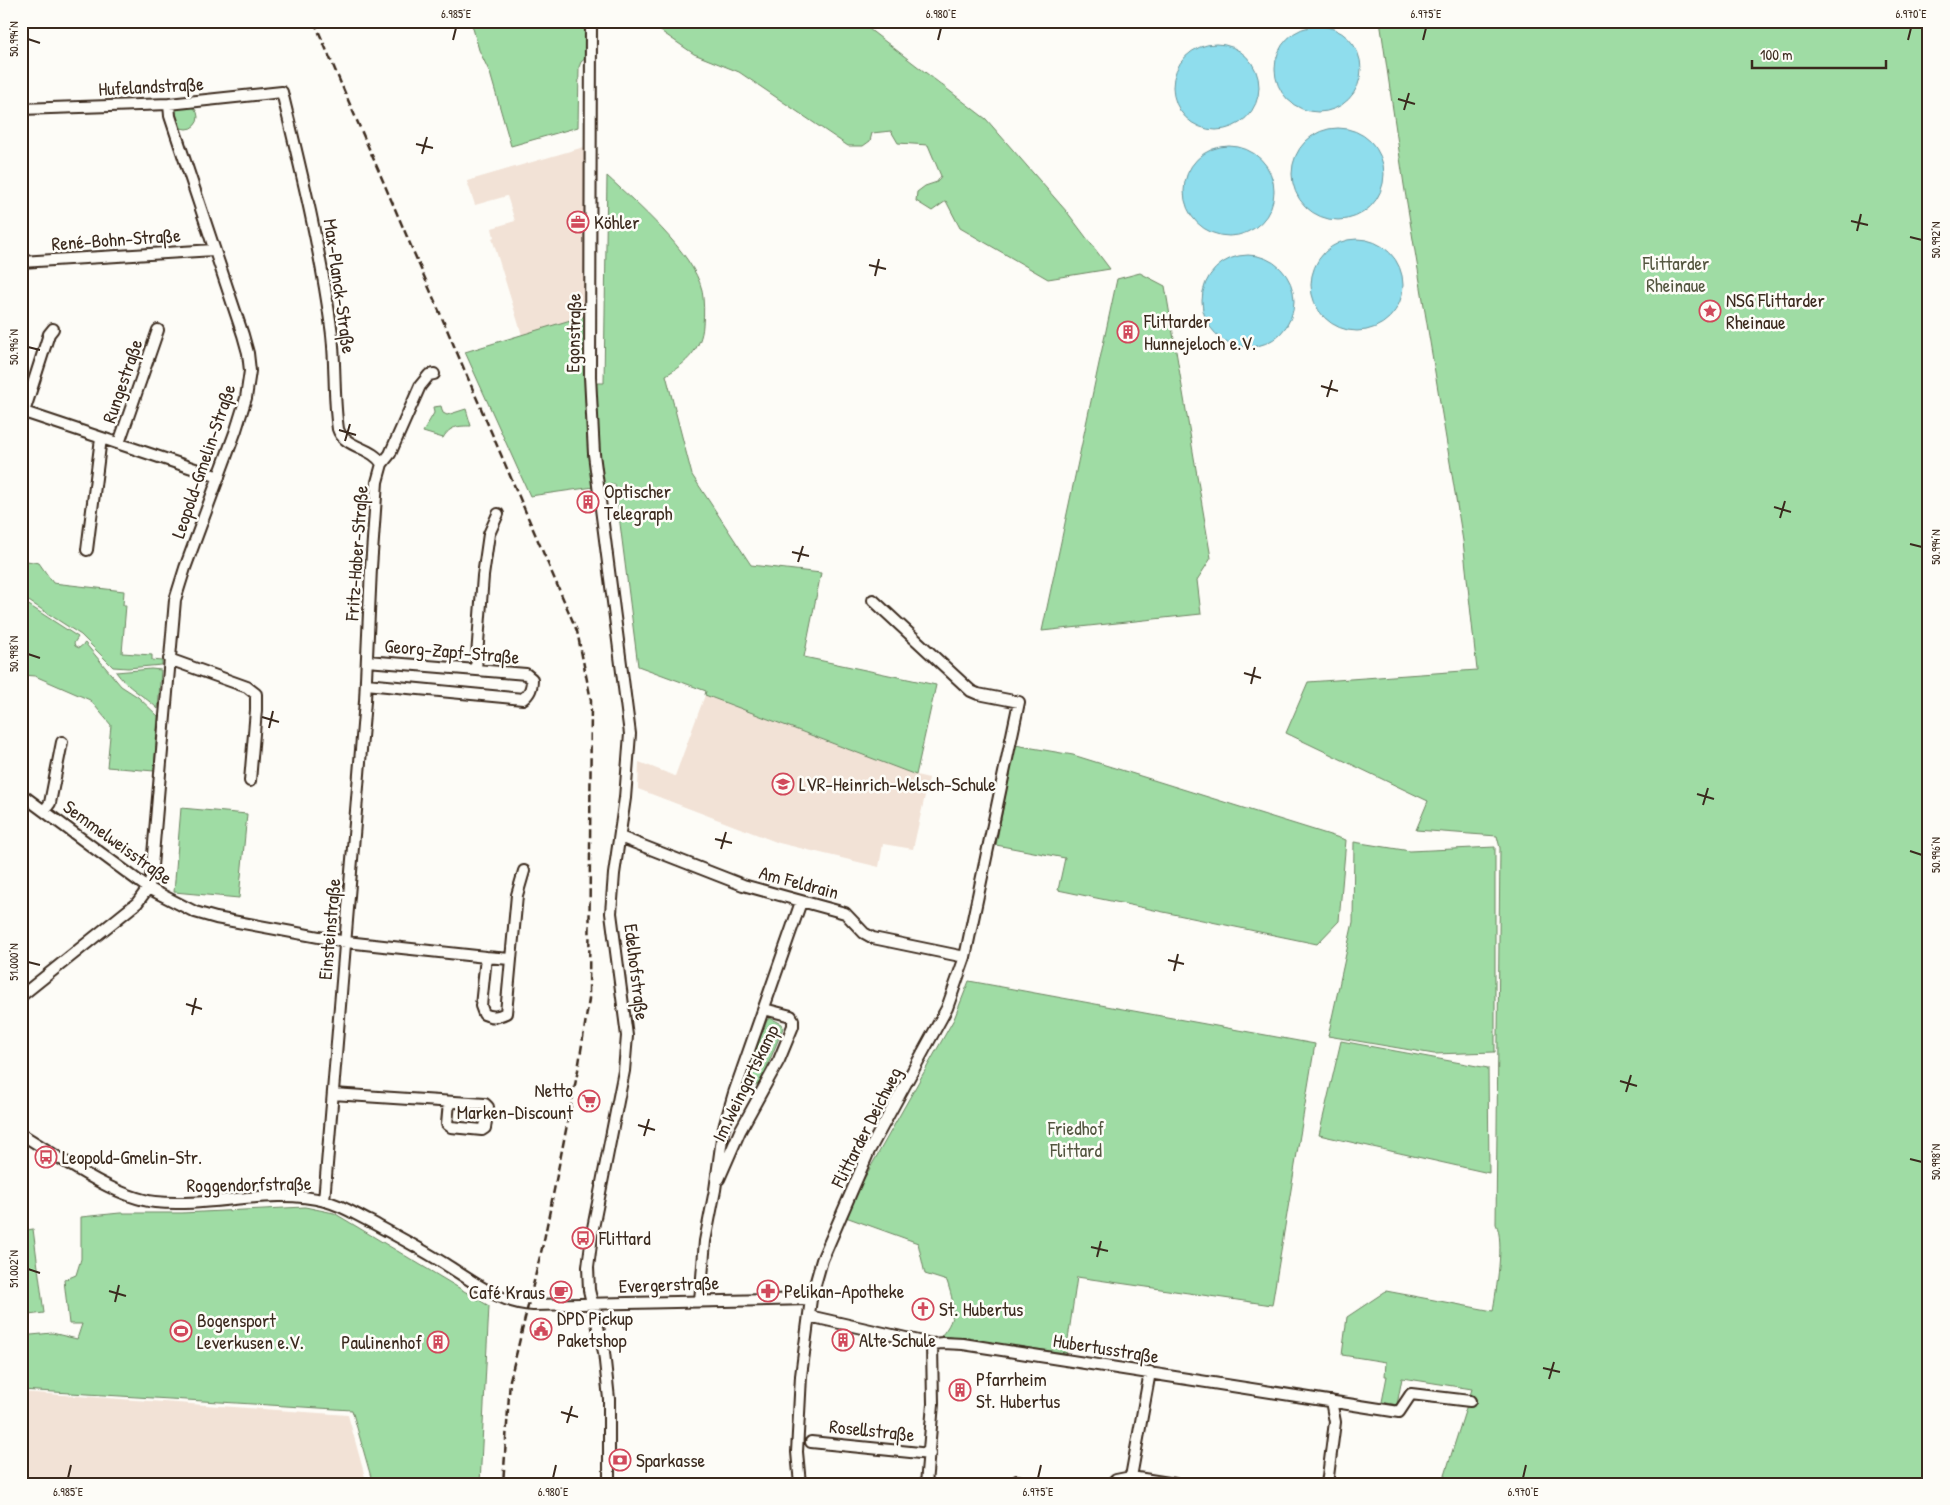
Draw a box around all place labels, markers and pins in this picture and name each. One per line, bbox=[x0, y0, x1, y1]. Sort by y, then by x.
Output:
place label: Köhler bbox=[594, 209, 640, 235]
office icon: Köhler bbox=[566, 210, 590, 234]
place label: NSG Flittarder Rheinaue bbox=[1726, 287, 1826, 335]
place icon: NSG Flittarder Rheinaue bbox=[1698, 299, 1722, 323]
place label: Flittarder Hunnejeloch e.V. bbox=[1143, 308, 1256, 356]
building icon: Flittarder Hunnejeloch e.V. bbox=[1116, 320, 1140, 344]
place label: Optischer Telegraph bbox=[604, 478, 672, 526]
building icon: Optischer Telegraph bbox=[576, 490, 600, 514]
place label: LVR-Heinrich-Welsch-Schule bbox=[799, 771, 996, 797]
school or university icon: LVR-Heinrich-Welsch-Schule bbox=[771, 772, 795, 796]
place label: Netto Marken-Discount bbox=[457, 1077, 573, 1125]
supermarket icon: Netto Marken-Discount bbox=[577, 1089, 601, 1113]
place label: Leopold-Gmelin-Str. bbox=[62, 1144, 202, 1170]
bus stop icon: Leopold-Gmelin-Str. bbox=[34, 1145, 58, 1169]
place label: Flittard bbox=[598, 1225, 651, 1251]
bus stop icon: Flittard bbox=[571, 1226, 595, 1250]
place label: Pelikan-Apotheke bbox=[784, 1278, 905, 1304]
place label: Café Kraus bbox=[469, 1279, 545, 1305]
pharmacy icon: Pelikan-Apotheke bbox=[756, 1279, 780, 1303]
cafe icon: Café Kraus bbox=[549, 1280, 573, 1304]
place label: St. Hubertus bbox=[939, 1296, 1023, 1322]
church icon: St. Hubertus bbox=[911, 1297, 935, 1321]
place label: DPD Pickup Paketshop bbox=[557, 1305, 633, 1353]
place label: Bogensport Leverkusen e.V. bbox=[197, 1307, 304, 1355]
public building icon: DPD Pickup Paketshop bbox=[529, 1317, 553, 1341]
sports icon: Bogensport Leverkusen e.V. bbox=[169, 1319, 193, 1343]
place label: Alte Schule bbox=[859, 1327, 937, 1353]
building icon: Alte Schule bbox=[831, 1328, 855, 1352]
place label: Paulinenhof bbox=[341, 1329, 422, 1355]
building icon: Paulinenhof bbox=[426, 1330, 450, 1354]
place label: Pfarrheim St. Hubertus bbox=[976, 1366, 1060, 1414]
building icon: Pfarrheim St. Hubertus bbox=[948, 1378, 972, 1402]
place label: Sparkasse bbox=[636, 1447, 706, 1473]
bank icon: Sparkasse bbox=[608, 1448, 632, 1472]

